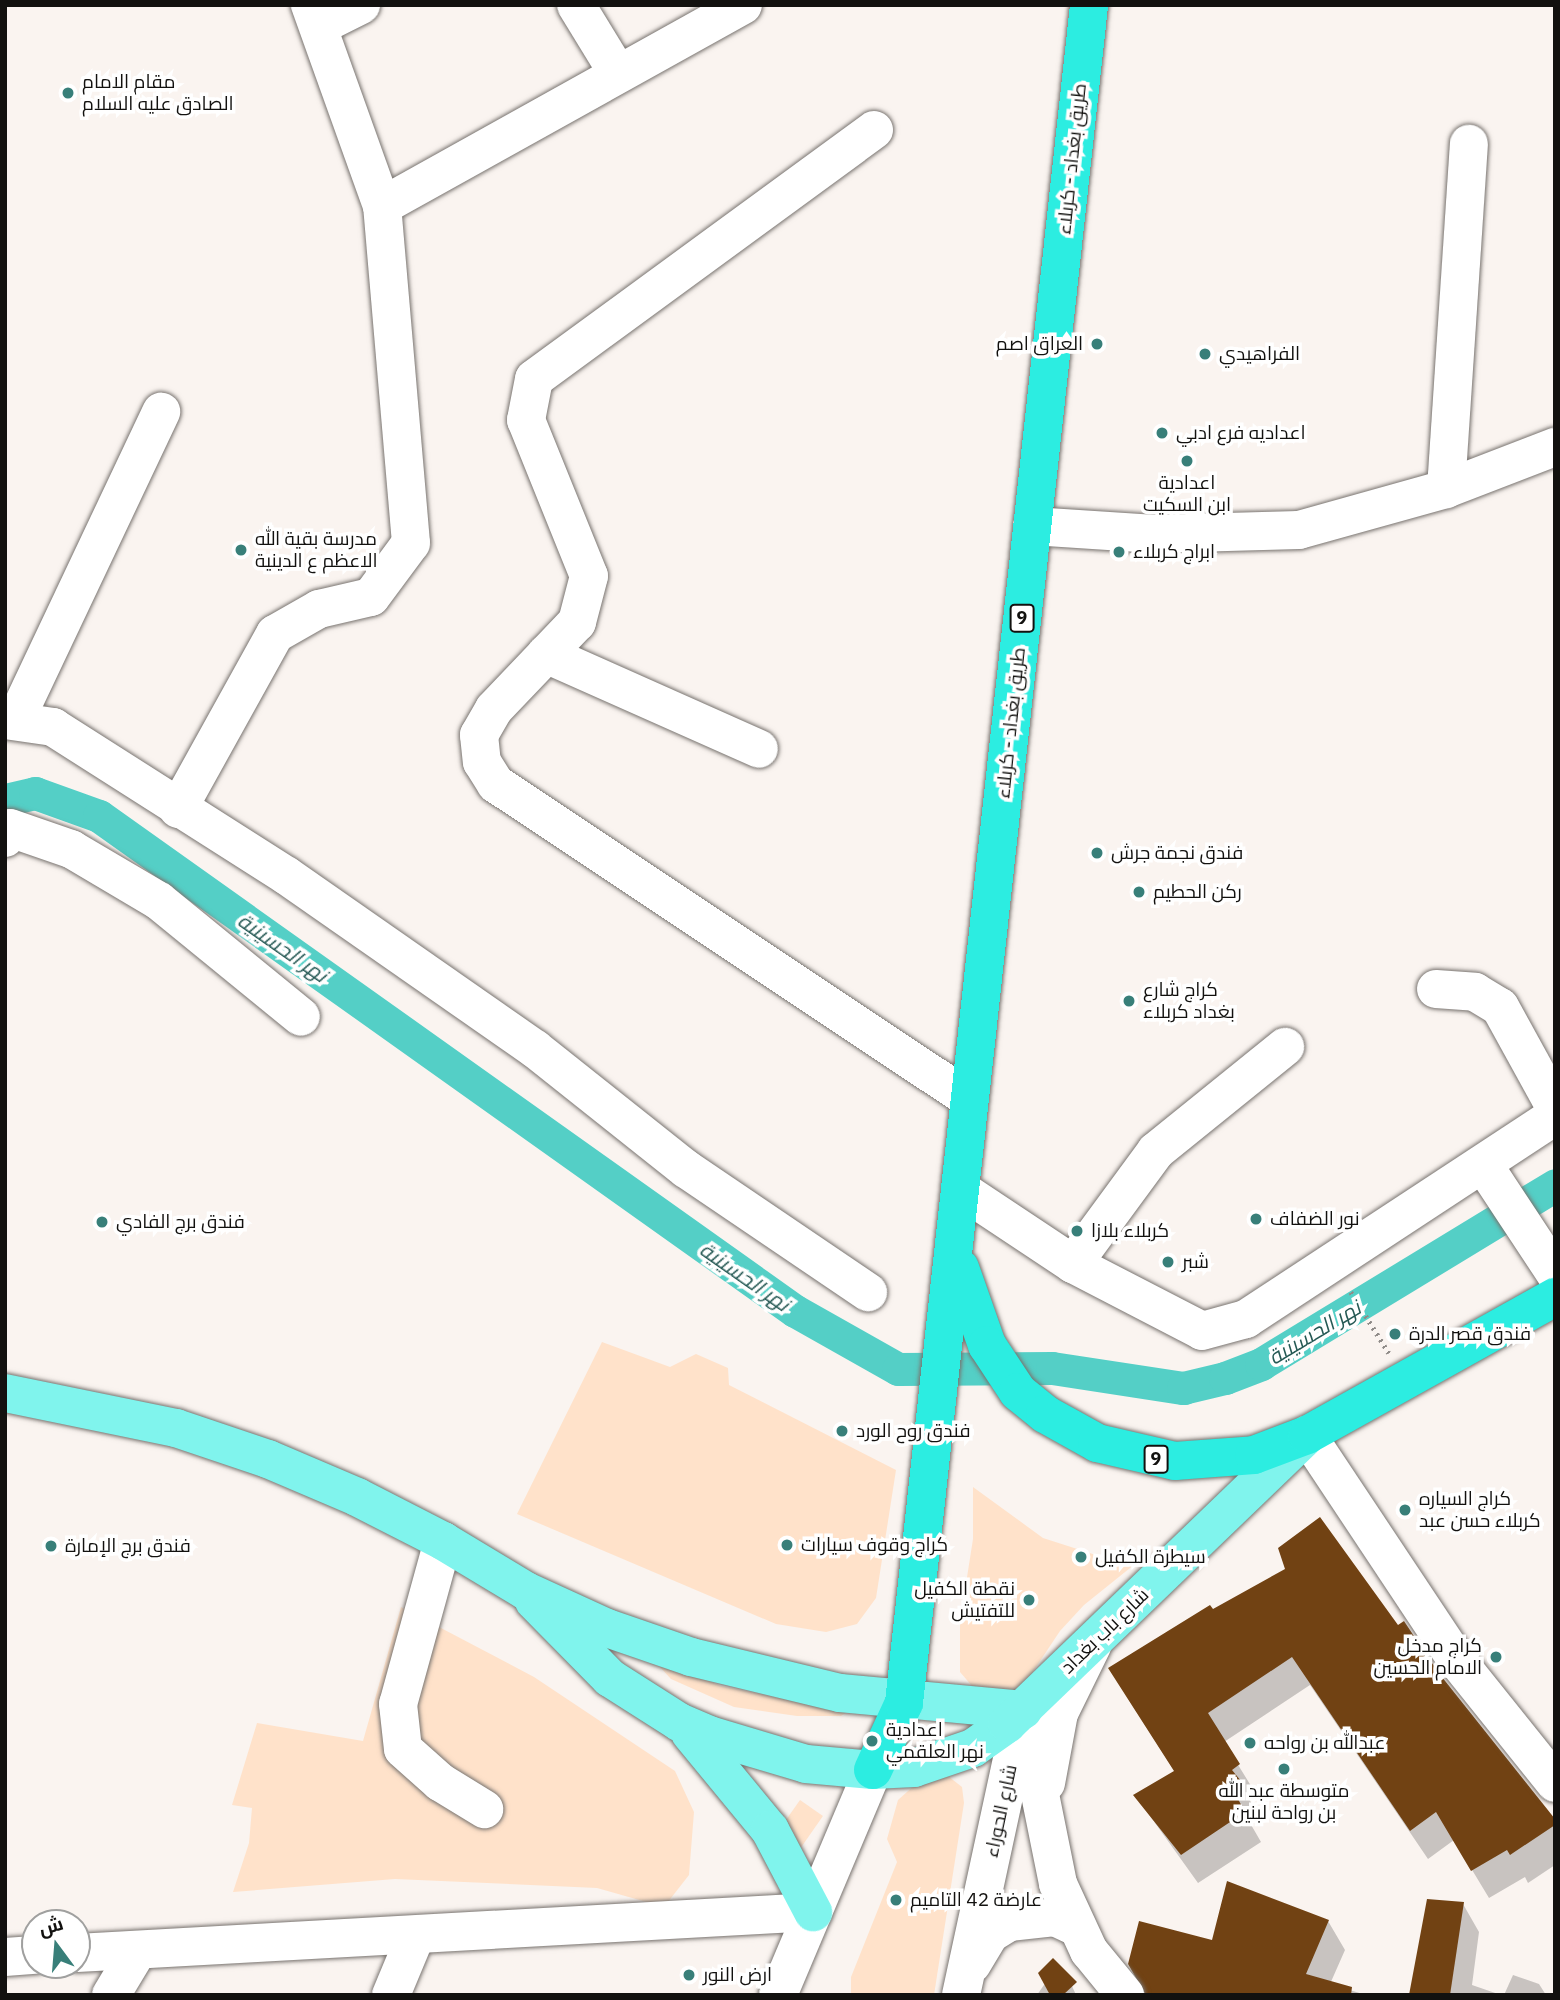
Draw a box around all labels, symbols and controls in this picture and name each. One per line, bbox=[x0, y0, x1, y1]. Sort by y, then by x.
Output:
place label: مقام الامام الصادق عليه السلام bbox=[82, 71, 234, 115]
street label: طريق بغداد - كربلاء bbox=[1053, 82, 1091, 236]
marker: مقام الامام الصادق عليه السلام bbox=[60, 85, 76, 101]
place label: العراق اصم bbox=[996, 333, 1083, 355]
marker: العراق اصم bbox=[1089, 336, 1105, 352]
place label: الفراهيدي bbox=[1219, 343, 1300, 365]
marker: الفراهيدي bbox=[1197, 346, 1213, 362]
place label: اعداديه فرع ادبي bbox=[1176, 422, 1306, 444]
marker: اعداديه فرع ادبي bbox=[1154, 425, 1170, 441]
marker: اعدادية ابن السكيت bbox=[1179, 453, 1195, 469]
place label: اعدادية ابن السكيت bbox=[1143, 472, 1231, 516]
place label: مدرسة بقية الله الاعظم ع الدينية bbox=[255, 528, 378, 572]
place label: ابراج كربلاء bbox=[1133, 541, 1215, 563]
marker: مدرسة بقية الله الاعظم ع الدينية bbox=[233, 542, 249, 558]
marker: ابراج كربلاء bbox=[1111, 544, 1127, 560]
road number: 9 bbox=[1008, 604, 1036, 632]
street label: طريق بغداد - كربلاء bbox=[992, 646, 1030, 800]
place label: فندق نجمة جرش bbox=[1111, 842, 1243, 864]
marker: فندق نجمة جرش bbox=[1089, 845, 1105, 861]
place label: ركن الحطيم bbox=[1153, 881, 1242, 903]
marker: ركن الحطيم bbox=[1131, 884, 1147, 900]
water label: نهر الحسينية bbox=[233, 907, 333, 987]
place label: كراج شارع بغداد كربلاء bbox=[1143, 979, 1235, 1023]
marker: كراج شارع بغداد كربلاء bbox=[1121, 993, 1137, 1009]
place label: نور الضفاف bbox=[1270, 1208, 1359, 1230]
place label: فندق برج الفادي bbox=[116, 1211, 245, 1233]
marker: نور الضفاف bbox=[1248, 1211, 1264, 1227]
marker: فندق برج الفادي bbox=[94, 1214, 110, 1230]
place label: كربلاء بلازا bbox=[1091, 1220, 1169, 1242]
marker: كربلاء بلازا bbox=[1069, 1223, 1085, 1239]
water label: نهر الحسينية bbox=[695, 1236, 795, 1316]
place label: شبر bbox=[1182, 1251, 1209, 1273]
marker: شبر bbox=[1160, 1254, 1176, 1270]
water label: نهر الحسينية bbox=[1263, 1295, 1365, 1369]
place label: فندق قصر الدرة bbox=[1409, 1323, 1531, 1345]
marker: فندق قصر الدرة bbox=[1387, 1326, 1403, 1342]
place label: فندق روح الورد bbox=[856, 1420, 971, 1442]
marker: فندق روح الورد bbox=[834, 1423, 850, 1439]
road number: 9 bbox=[1142, 1444, 1170, 1474]
place label: كراج السياره كربلاء حسن عبد bbox=[1419, 1488, 1541, 1532]
marker: كراج السياره كربلاء حسن عبد bbox=[1397, 1502, 1413, 1518]
place label: كراج وقوف سيارات bbox=[801, 1534, 948, 1556]
place label: فندق برج الإمارة bbox=[65, 1535, 191, 1557]
marker: كراج وقوف سيارات bbox=[779, 1537, 795, 1553]
marker: فندق برج الإمارة bbox=[43, 1538, 59, 1554]
place label: سيطرة الكفيل bbox=[1095, 1546, 1206, 1568]
marker: سيطرة الكفيل bbox=[1073, 1549, 1089, 1565]
place label: نقطة الكفيل للتفتيش bbox=[914, 1578, 1015, 1622]
street label: شارع باب بغداد bbox=[1056, 1584, 1154, 1678]
marker: نقطة الكفيل للتفتيش bbox=[1021, 1592, 1037, 1608]
place label: كراج مدخل الامام الحسين bbox=[1373, 1635, 1482, 1679]
marker: كراج مدخل الامام الحسين bbox=[1488, 1649, 1504, 1665]
place label: اعدادية نهر العلقمي bbox=[886, 1719, 984, 1763]
place label: عبدالله بن رواحه bbox=[1264, 1732, 1385, 1754]
marker: اعدادية نهر العلقمي bbox=[864, 1733, 880, 1749]
marker: عبدالله بن رواحه bbox=[1242, 1735, 1258, 1751]
marker: متوسطة عبد الله بن رواحة لبنين bbox=[1276, 1761, 1292, 1777]
street label: شارع الحوراء bbox=[980, 1762, 1022, 1860]
place label: متوسطة عبد الله بن رواحة لبنين bbox=[1219, 1780, 1349, 1824]
place label: عارضة 42 التاميم bbox=[910, 1889, 1042, 1911]
marker: عارضة 42 التاميم bbox=[888, 1892, 904, 1908]
north arrow bbox=[21, 1909, 91, 1979]
text: ش bbox=[36, 1911, 66, 1941]
place label: ارض النور bbox=[703, 1964, 772, 1986]
marker: ارض النور bbox=[681, 1967, 697, 1983]

